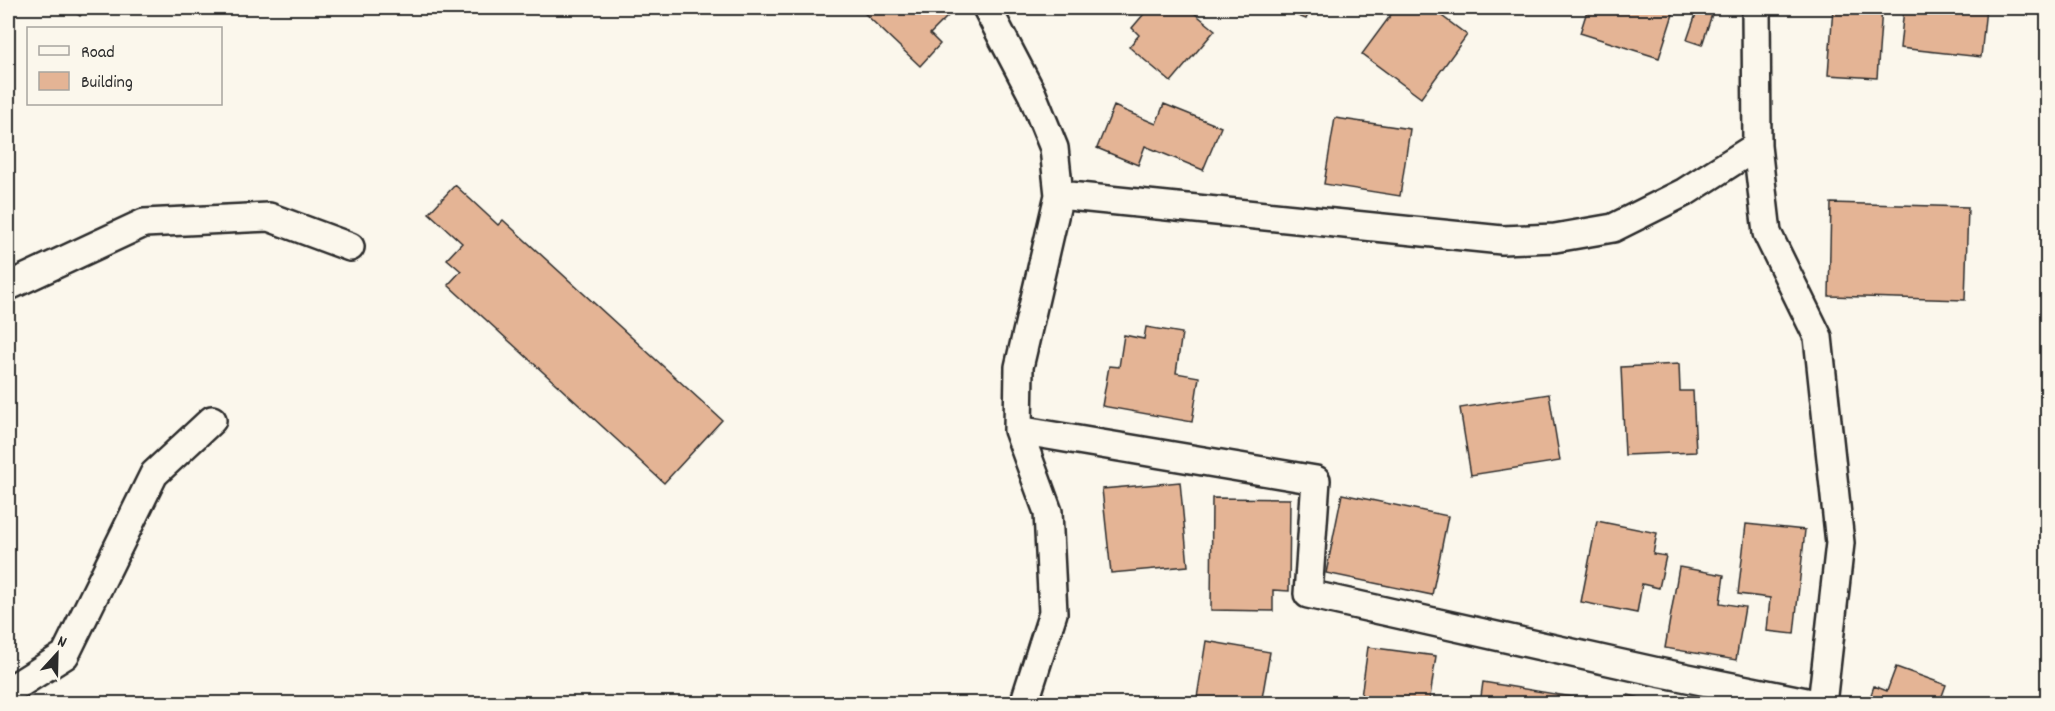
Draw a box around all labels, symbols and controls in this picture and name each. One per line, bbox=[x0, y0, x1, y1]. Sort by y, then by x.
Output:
legend bbox=[27, 27, 222, 105]
text: Road bbox=[81, 41, 115, 66]
text: Building bbox=[81, 71, 133, 96]
north arrow bbox=[27, 624, 87, 684]
text: N bbox=[54, 630, 70, 655]

